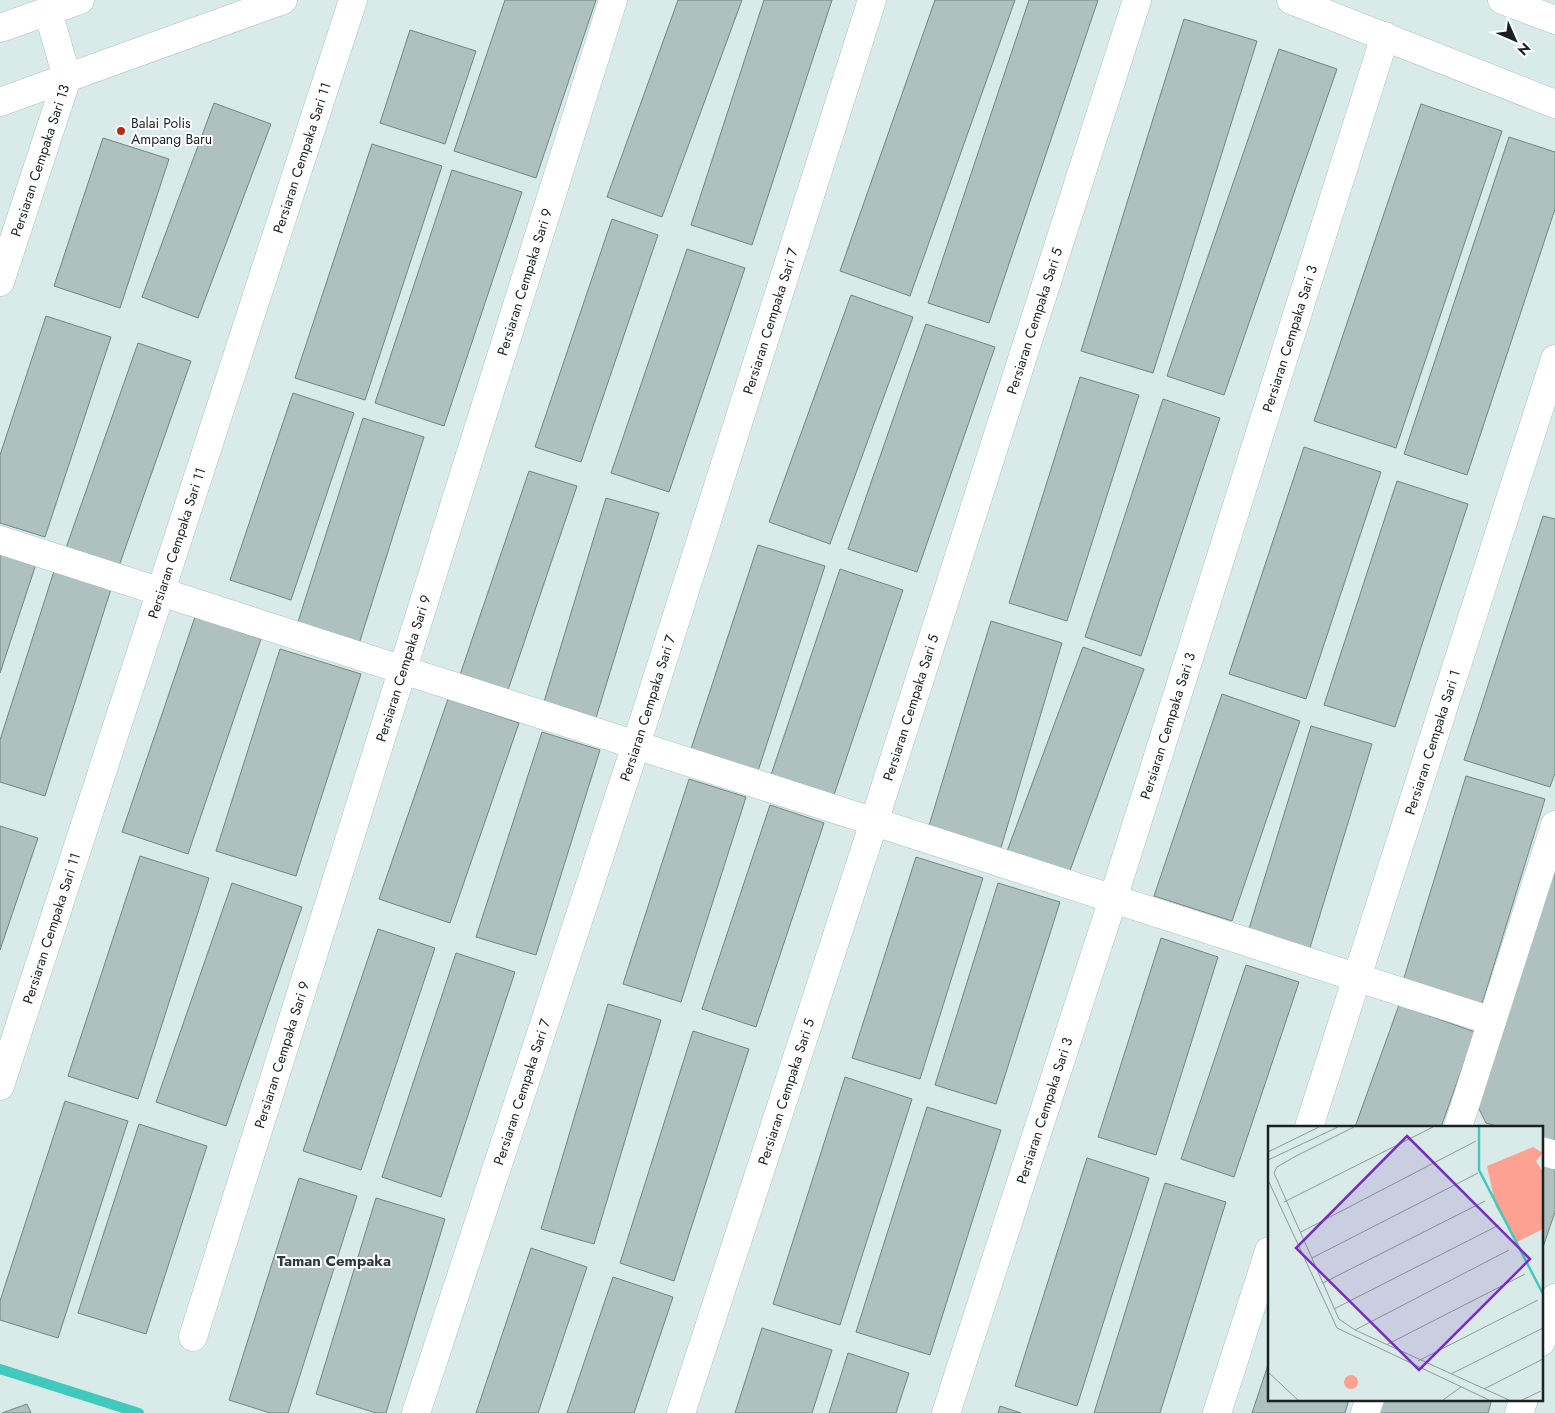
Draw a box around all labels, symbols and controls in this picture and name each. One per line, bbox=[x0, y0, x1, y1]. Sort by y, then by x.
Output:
north arrow bbox=[1490, 15, 1540, 65]
text: N bbox=[1513, 38, 1535, 60]
street label: Persiaran Cempaka Sari 11 bbox=[268, 80, 336, 236]
street label: Persiaran Cempaka Sari 13 bbox=[6, 81, 74, 239]
place label: Balai Polis Ampang Baru bbox=[131, 113, 212, 149]
marker: Balai Polis Ampang Baru bbox=[115, 125, 127, 137]
street label: Persiaran Cempaka Sari 9 bbox=[492, 206, 557, 358]
street label: Persiaran Cempaka Sari 7 bbox=[738, 245, 803, 397]
street label: Persiaran Cempaka Sari 5 bbox=[1002, 245, 1067, 397]
street label: Persiaran Cempaka Sari 3 bbox=[1257, 262, 1322, 414]
street label: Persiaran Cempaka Sari 11 bbox=[143, 465, 210, 621]
street label: Persiaran Cempaka Sari 9 bbox=[371, 592, 436, 744]
street label: Persiaran Cempaka Sari 5 bbox=[878, 631, 944, 783]
street label: Persiaran Cempaka Sari 7 bbox=[615, 632, 680, 784]
street label: Persiaran Cempaka Sari 3 bbox=[1135, 650, 1200, 802]
street label: Persiaran Cempaka Sari 1 bbox=[1400, 667, 1465, 817]
street label: Persiaran Cempaka Sari 11 bbox=[17, 850, 85, 1006]
street label: Persiaran Cempaka Sari 9 bbox=[249, 979, 314, 1131]
street label: Persiaran Cempaka Sari 7 bbox=[488, 1016, 555, 1167]
street label: Persiaran Cempaka Sari 5 bbox=[753, 1016, 819, 1168]
street label: Persiaran Cempaka Sari 3 bbox=[1011, 1035, 1077, 1186]
inset map bbox=[1268, 1126, 1542, 1400]
district label: Taman Cempaka bbox=[277, 1250, 391, 1272]

